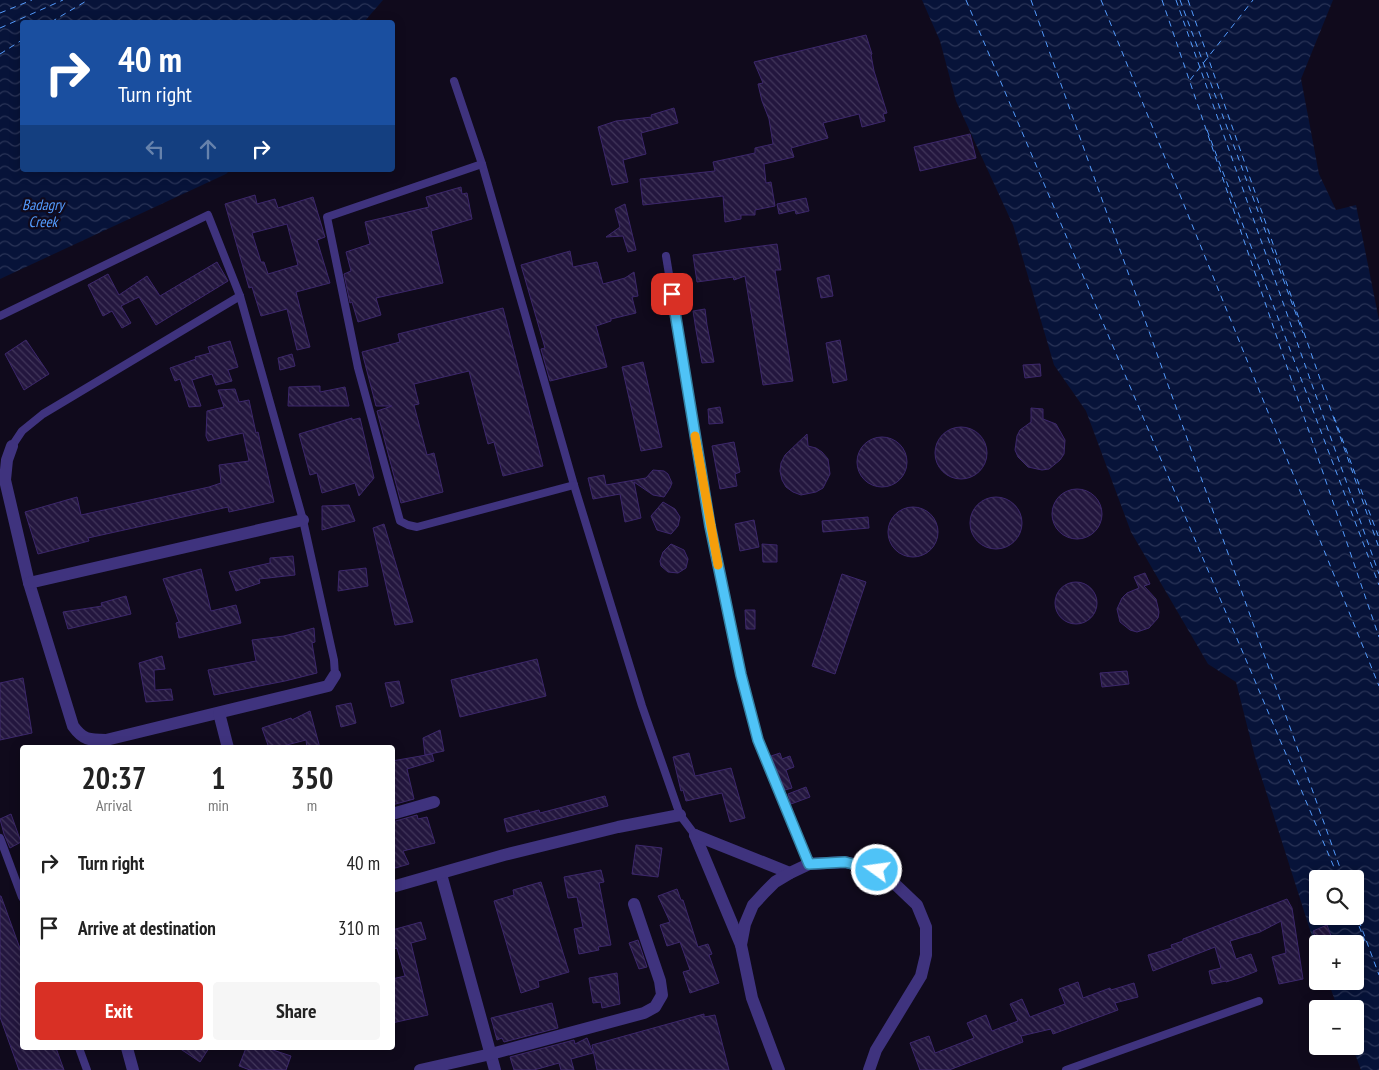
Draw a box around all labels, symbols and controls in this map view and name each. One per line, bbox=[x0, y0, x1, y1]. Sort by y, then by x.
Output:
text: 40 m bbox=[118, 36, 182, 82]
icon: right bbox=[35, 40, 100, 105]
text: Turn right bbox=[118, 80, 192, 108]
icon: left bbox=[141, 135, 169, 163]
icon: ahead bbox=[194, 135, 222, 163]
icon: right bbox=[247, 135, 275, 163]
water label: Badagry Creek bbox=[22, 195, 66, 231]
pin bbox=[651, 273, 693, 315]
icon: arrive bbox=[658, 280, 686, 308]
text: 20:37 bbox=[82, 758, 146, 797]
text: 1 bbox=[211, 758, 226, 797]
text: 350 bbox=[290, 758, 333, 797]
text: Arrival bbox=[96, 795, 132, 815]
text: min bbox=[208, 795, 229, 815]
text: m bbox=[307, 795, 317, 815]
position arrow bbox=[850, 843, 902, 895]
icon: right bbox=[35, 849, 63, 877]
text: Turn right bbox=[78, 851, 144, 875]
text: 40 m bbox=[347, 851, 380, 875]
map controls bbox=[1309, 870, 1364, 1055]
button: search bbox=[1309, 870, 1364, 925]
icon: arrive bbox=[35, 914, 63, 942]
text: Arrive at destination bbox=[78, 916, 216, 940]
text: 310 m bbox=[338, 916, 380, 940]
button: + bbox=[1309, 935, 1364, 990]
button: Exit bbox=[35, 982, 203, 1040]
button: Share bbox=[213, 982, 380, 1040]
button: − bbox=[1309, 1000, 1364, 1055]

